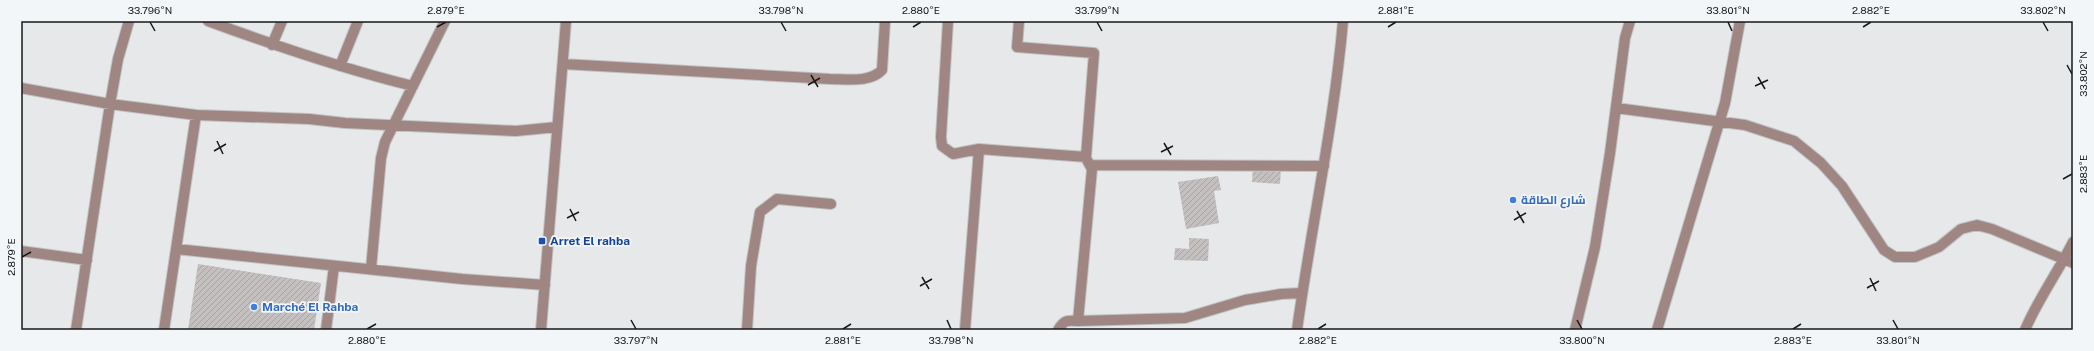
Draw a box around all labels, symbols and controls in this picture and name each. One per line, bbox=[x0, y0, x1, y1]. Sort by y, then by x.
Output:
text: 33.796°N bbox=[128, 4, 172, 16]
text: 2.879°E bbox=[427, 4, 465, 16]
text: 33.798°N bbox=[759, 4, 803, 16]
text: 2.880°E bbox=[902, 4, 940, 16]
text: 33.799°N bbox=[1075, 4, 1119, 16]
text: 2.881°E bbox=[1378, 4, 1414, 16]
text: 33.801°N bbox=[1706, 4, 1750, 16]
text: 2.882°E bbox=[1852, 4, 1890, 16]
text: 33.802°N bbox=[2020, 4, 2066, 16]
text: 33.802°N bbox=[2077, 51, 2089, 97]
text: 2.883°E bbox=[2077, 155, 2089, 193]
place label: شارع الطاقة bbox=[1521, 193, 1586, 209]
marker: شارع الطاقة bbox=[1508, 195, 1518, 205]
place label: Arret El rahba bbox=[550, 234, 630, 248]
marker: Arret El rahba bbox=[537, 236, 547, 246]
text: 2.879°E bbox=[5, 238, 17, 276]
place label: Marché El Rahba bbox=[262, 300, 359, 314]
marker: Marché El Rahba bbox=[249, 302, 259, 312]
text: 2.880°E bbox=[348, 334, 386, 346]
text: 33.797°N bbox=[614, 334, 658, 346]
text: 2.881°E bbox=[825, 334, 861, 346]
text: 33.798°N bbox=[929, 334, 973, 346]
text: 2.882°E bbox=[1299, 334, 1337, 346]
text: 33.800°N bbox=[1559, 334, 1605, 346]
text: 2.883°E bbox=[1774, 334, 1812, 346]
text: 33.801°N bbox=[1876, 334, 1920, 346]

